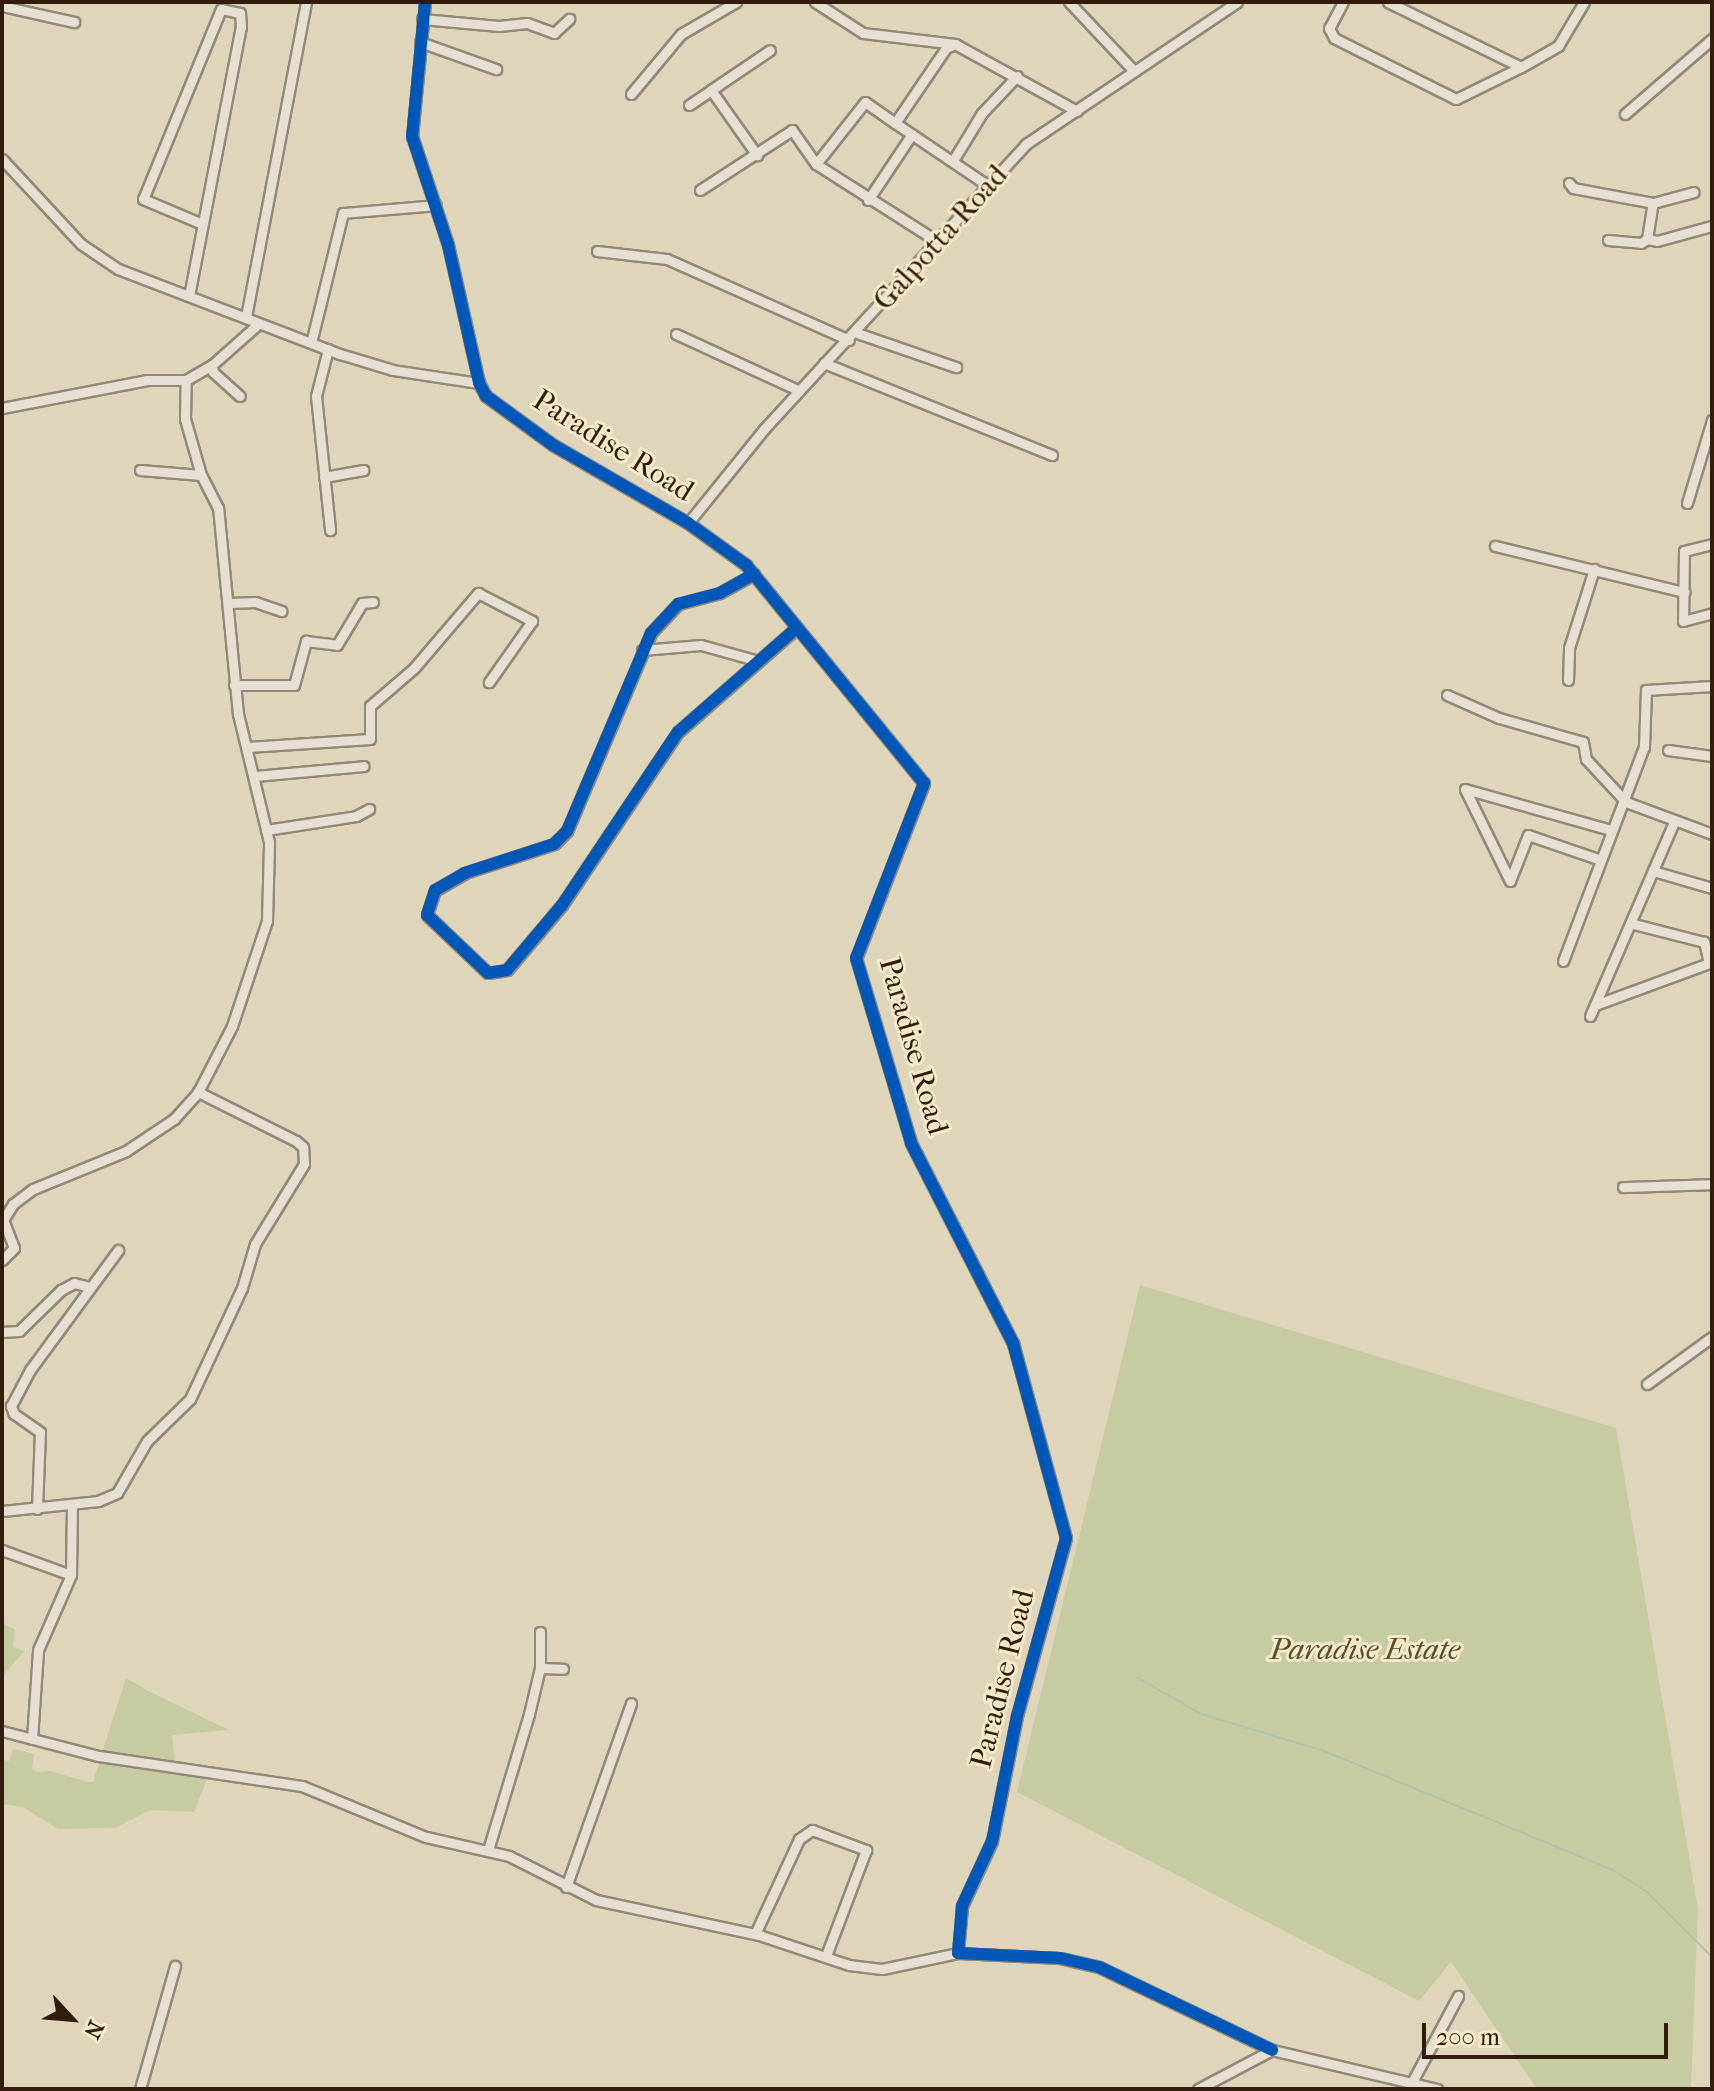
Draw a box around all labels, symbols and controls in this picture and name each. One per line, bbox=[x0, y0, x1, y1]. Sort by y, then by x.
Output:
street label: Galpotta Road bbox=[866, 158, 1016, 318]
street label: Paradise Road bbox=[526, 382, 700, 510]
street label: Paradise Road bbox=[871, 953, 955, 1139]
street label: Paradise Road bbox=[963, 1586, 1043, 1772]
park label: Paradise Estate bbox=[1270, 1632, 1460, 1668]
north arrow bbox=[32, 1979, 112, 2059]
scale bar bbox=[1426, 2007, 1672, 2057]
text: N bbox=[78, 2016, 109, 2043]
text: 200 m bbox=[1436, 2023, 1500, 2051]

